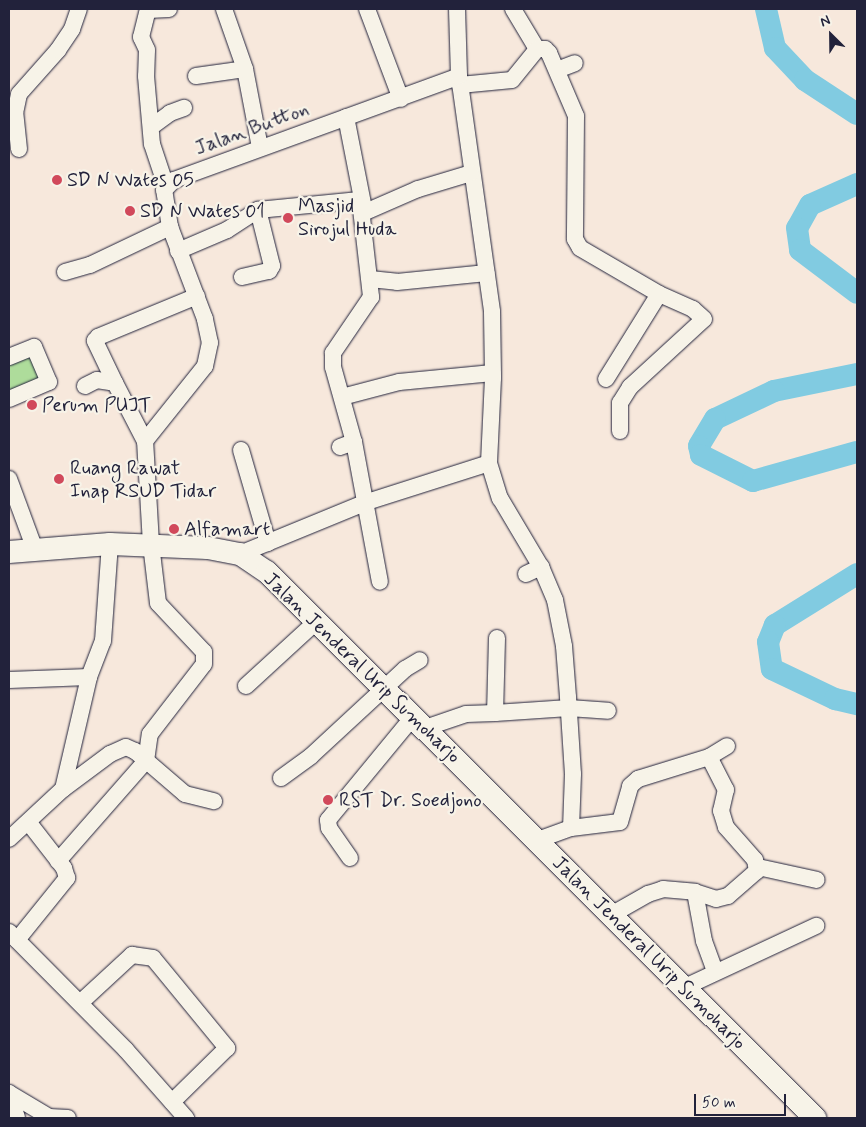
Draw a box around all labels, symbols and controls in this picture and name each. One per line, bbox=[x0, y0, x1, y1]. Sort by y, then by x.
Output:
north arrow bbox=[806, 10, 856, 60]
text: N bbox=[817, 11, 833, 31]
street label: Jalan Button bbox=[193, 98, 311, 160]
place label: SD N Wates 05 bbox=[67, 168, 194, 192]
marker: SD N Wates 05 bbox=[51, 174, 63, 186]
place label: Masjid Sirojul Huda bbox=[298, 195, 397, 242]
place label: SD N Wates 01 bbox=[140, 199, 265, 223]
marker: SD N Wates 01 bbox=[124, 205, 136, 217]
marker: Masjid Sirojul Huda bbox=[282, 212, 294, 224]
place label: Perum PUJT bbox=[42, 393, 152, 417]
marker: Perum PUJT bbox=[26, 399, 38, 411]
place label: Ruang Rawat Inap RSUD Tidar bbox=[70, 456, 212, 503]
marker: Ruang Rawat Inap RSUD Tidar bbox=[52, 472, 66, 486]
place label: Alfamart bbox=[184, 517, 270, 541]
marker: Alfamart bbox=[168, 523, 180, 535]
street label: Jalan Jenderal Urip Sumoharjo bbox=[256, 565, 468, 771]
place label: RST Dr. Soedjono bbox=[339, 788, 482, 812]
marker: RST Dr. Soedjono bbox=[321, 793, 335, 807]
street label: Jalan Jenderal Urip Sumoharjo bbox=[545, 849, 753, 1057]
scale bar bbox=[696, 1084, 788, 1116]
text: 50 m bbox=[702, 1093, 736, 1113]

